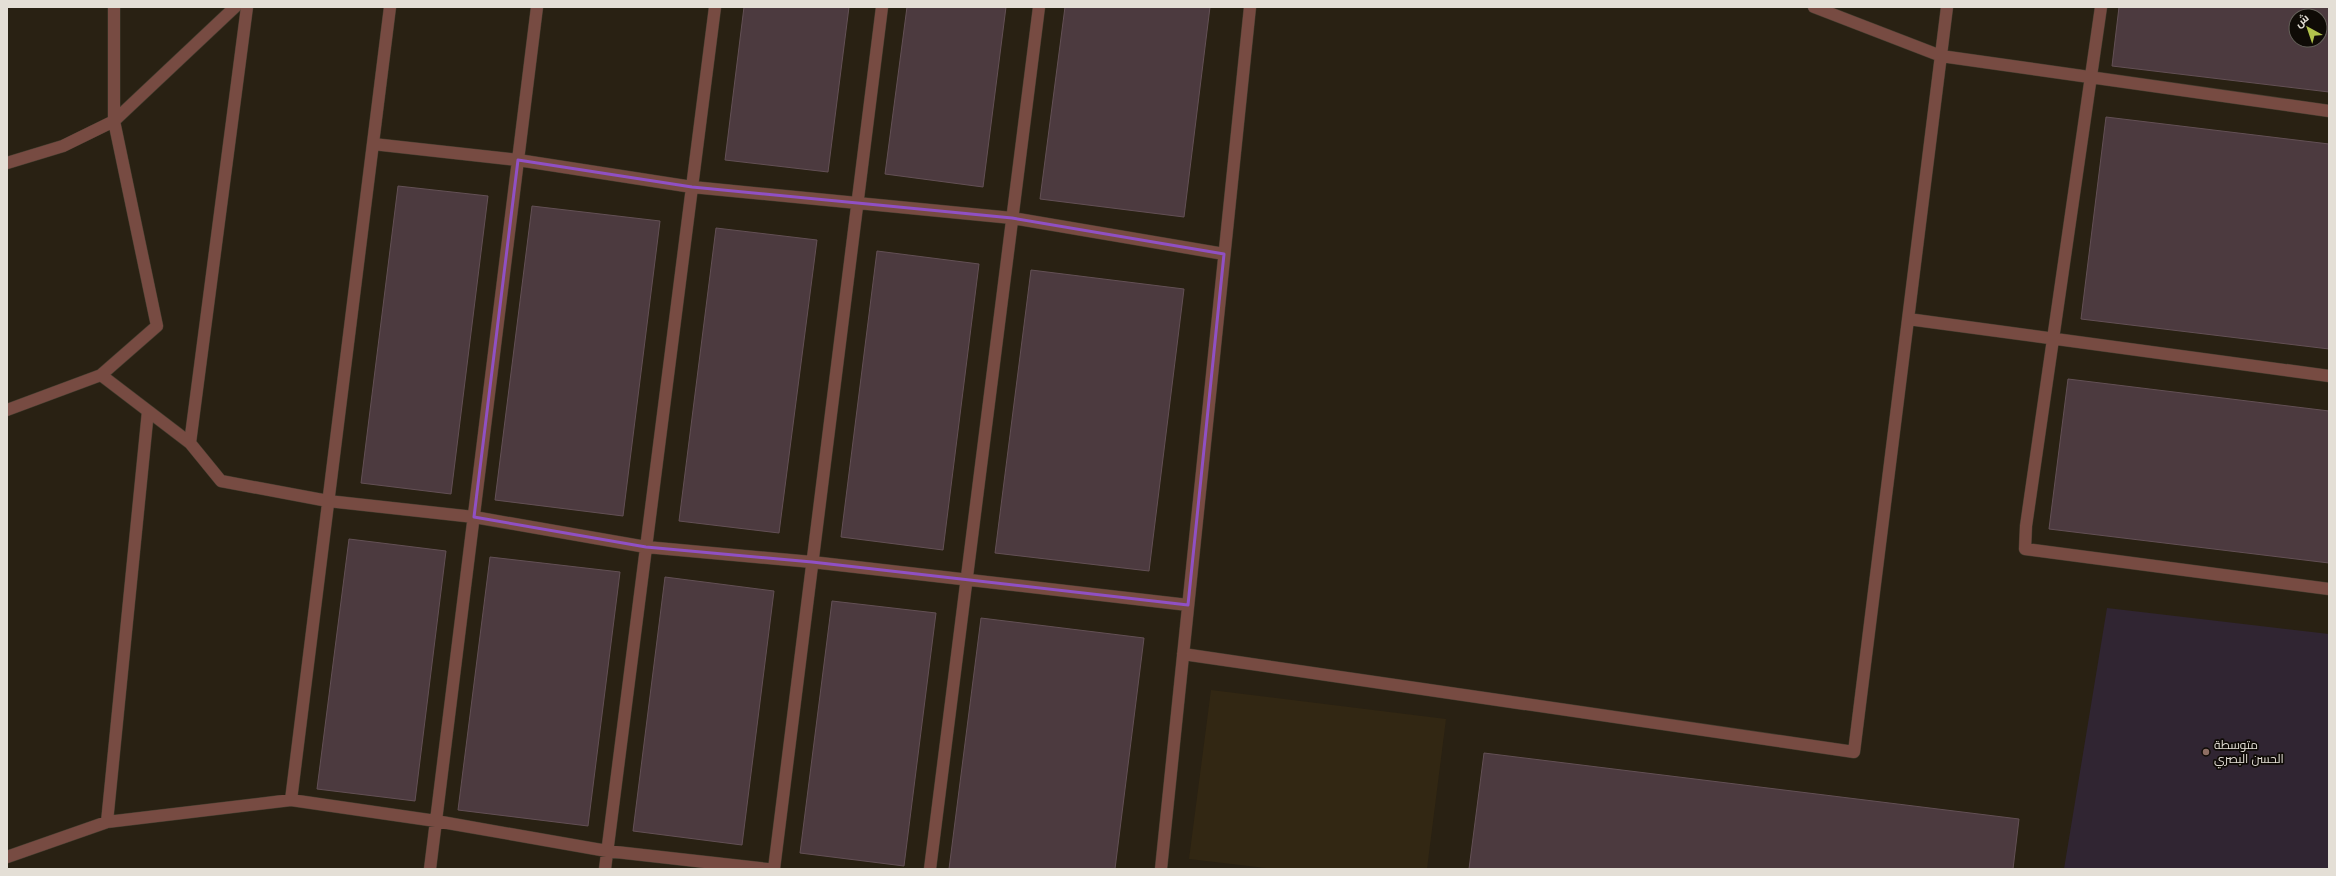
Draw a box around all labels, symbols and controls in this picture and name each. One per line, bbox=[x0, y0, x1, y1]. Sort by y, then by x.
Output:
north arrow bbox=[2288, 8, 2328, 48]
text: ش bbox=[2292, 11, 2311, 30]
place label: متوسطة الحسن البصري bbox=[2214, 738, 2284, 769]
marker: متوسطة الحسن البصري bbox=[2201, 747, 2211, 757]

